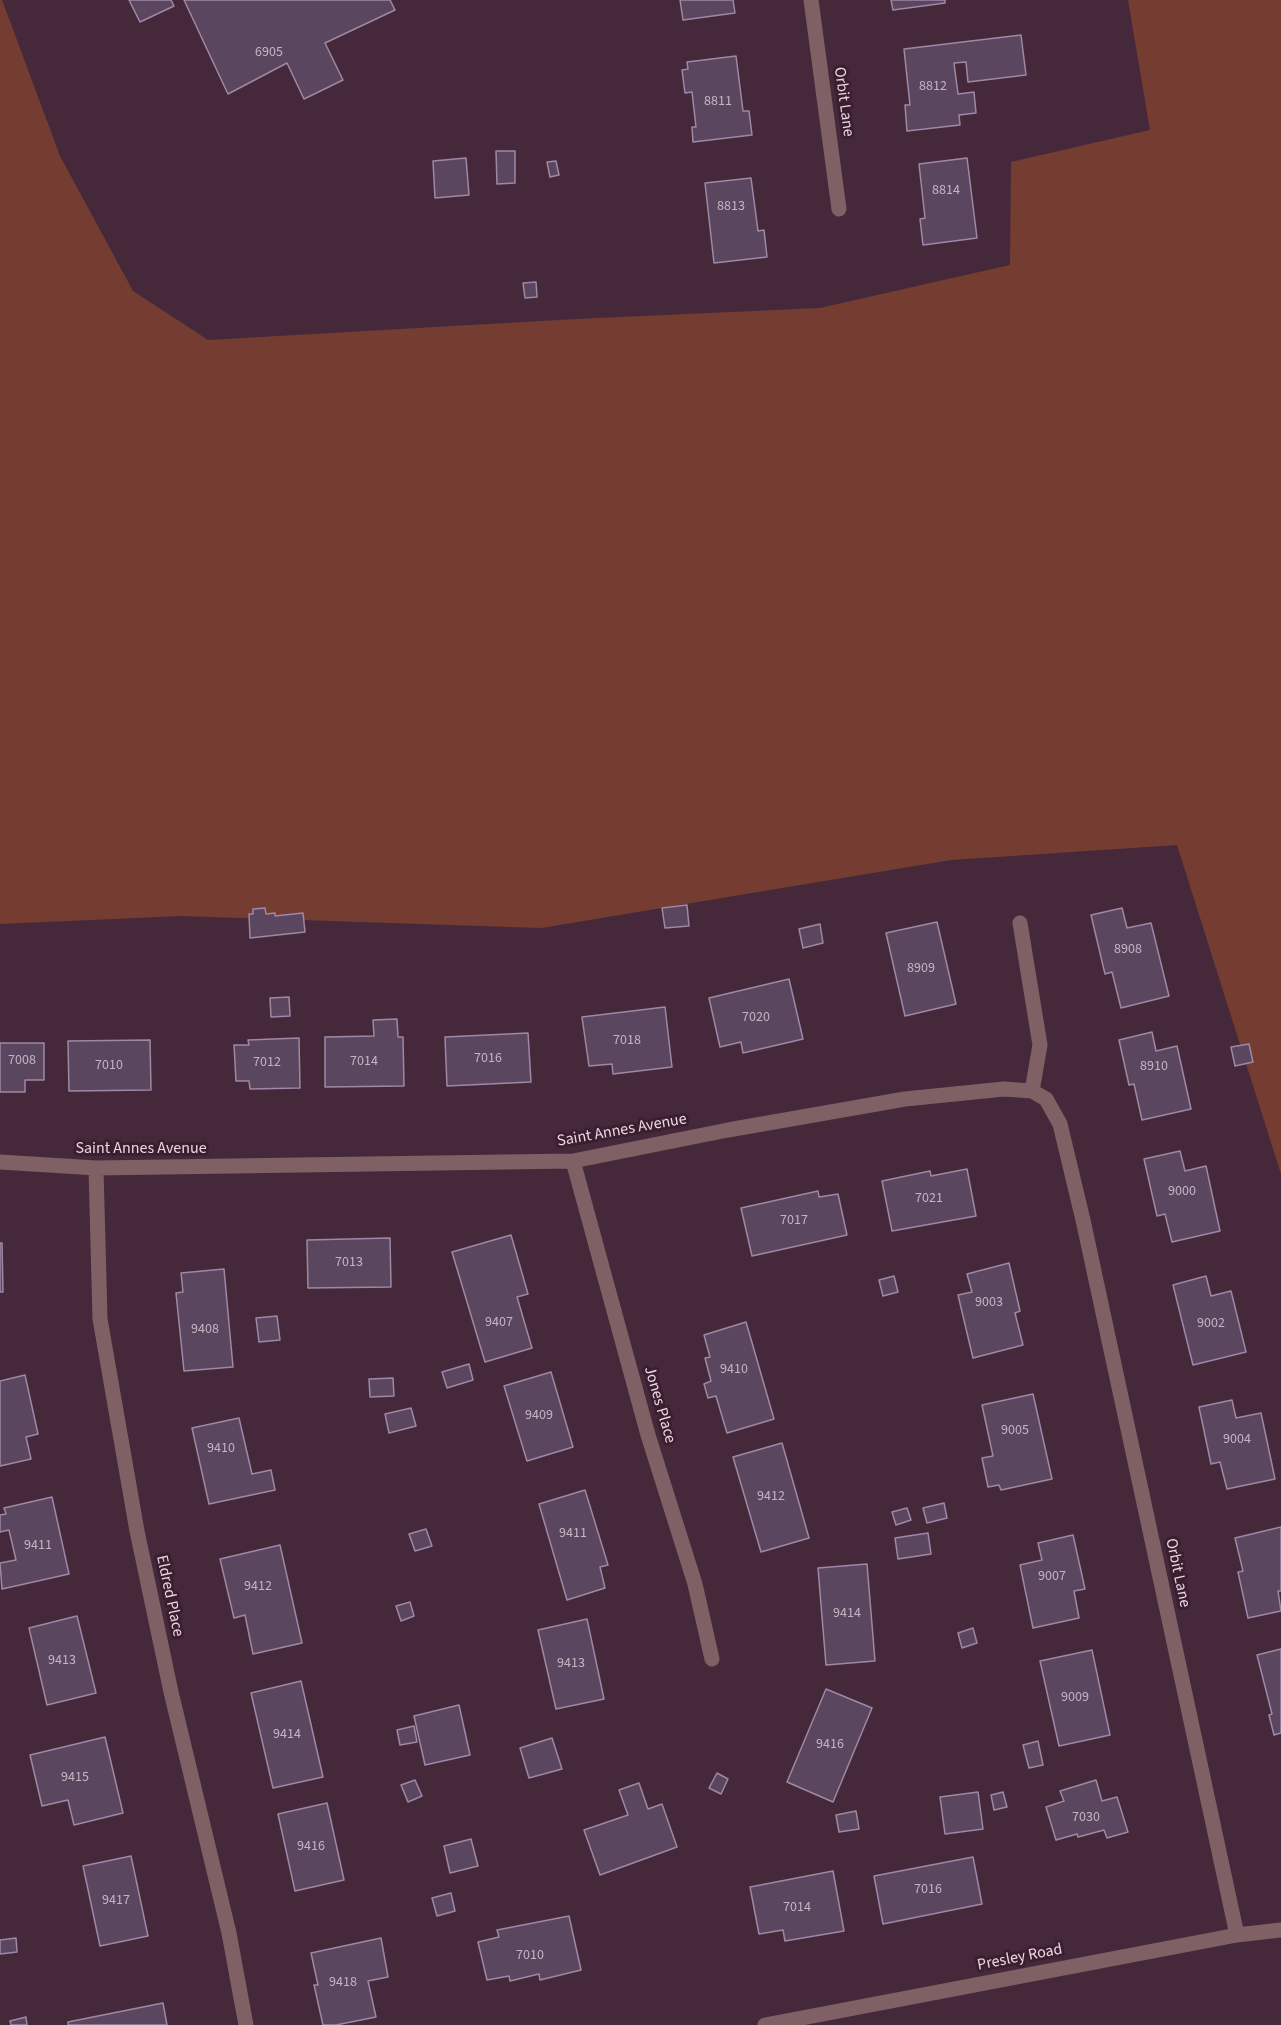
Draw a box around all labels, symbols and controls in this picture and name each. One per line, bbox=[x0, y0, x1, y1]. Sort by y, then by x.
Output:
house number: 6905 bbox=[255, 45, 283, 61]
street label: Orbit Lane bbox=[829, 66, 857, 138]
house number: 8812 bbox=[919, 79, 947, 95]
house number: 8811 bbox=[704, 94, 732, 110]
house number: 8814 bbox=[932, 183, 960, 199]
house number: 8813 bbox=[717, 199, 745, 215]
house number: 8908 bbox=[1114, 942, 1142, 958]
house number: 8909 bbox=[907, 961, 935, 977]
house number: 7020 bbox=[742, 1010, 770, 1026]
house number: 7018 bbox=[613, 1033, 641, 1049]
house number: 7016 bbox=[474, 1051, 502, 1067]
house number: 7008 bbox=[8, 1053, 36, 1069]
house number: 7014 bbox=[350, 1054, 378, 1070]
house number: 7012 bbox=[253, 1055, 281, 1071]
house number: 7010 bbox=[95, 1058, 123, 1074]
house number: 8910 bbox=[1140, 1059, 1168, 1075]
street label: Saint Annes Avenue bbox=[556, 1110, 688, 1152]
street label: Saint Annes Avenue bbox=[75, 1139, 207, 1159]
house number: 9000 bbox=[1168, 1184, 1196, 1200]
house number: 7021 bbox=[915, 1191, 943, 1207]
house number: 7017 bbox=[780, 1213, 808, 1229]
house number: 7013 bbox=[335, 1255, 363, 1271]
house number: 9003 bbox=[975, 1295, 1003, 1311]
house number: 9407 bbox=[485, 1315, 513, 1331]
house number: 9002 bbox=[1197, 1316, 1225, 1332]
house number: 9408 bbox=[191, 1322, 219, 1338]
house number: 9410 bbox=[720, 1362, 748, 1378]
street label: Jones Place bbox=[639, 1364, 679, 1446]
house number: 9409 bbox=[525, 1408, 553, 1424]
house number: 9005 bbox=[1001, 1423, 1029, 1439]
house number: 9004 bbox=[1223, 1432, 1251, 1448]
house number: 9410 bbox=[207, 1441, 235, 1457]
house number: 9412 bbox=[757, 1489, 785, 1505]
house number: 9411 bbox=[559, 1526, 587, 1542]
street label: Orbit Lane bbox=[1160, 1537, 1194, 1609]
house number: 9411 bbox=[24, 1538, 52, 1554]
street label: Eldred Place bbox=[151, 1553, 187, 1639]
house number: 9007 bbox=[1038, 1569, 1066, 1585]
house number: 9412 bbox=[244, 1579, 272, 1595]
house number: 9414 bbox=[833, 1606, 861, 1622]
house number: 9413 bbox=[48, 1653, 76, 1669]
house number: 9413 bbox=[557, 1656, 585, 1672]
house number: 9009 bbox=[1061, 1690, 1089, 1706]
house number: 9414 bbox=[273, 1727, 301, 1743]
house number: 9416 bbox=[816, 1737, 844, 1753]
house number: 9415 bbox=[61, 1770, 89, 1786]
house number: 7030 bbox=[1072, 1810, 1100, 1826]
house number: 9416 bbox=[297, 1839, 325, 1855]
house number: 7016 bbox=[914, 1882, 942, 1898]
house number: 9417 bbox=[102, 1893, 130, 1909]
house number: 7014 bbox=[783, 1900, 811, 1916]
street label: Presley Road bbox=[976, 1940, 1064, 1976]
house number: 7010 bbox=[516, 1948, 544, 1964]
house number: 9418 bbox=[329, 1975, 357, 1991]

